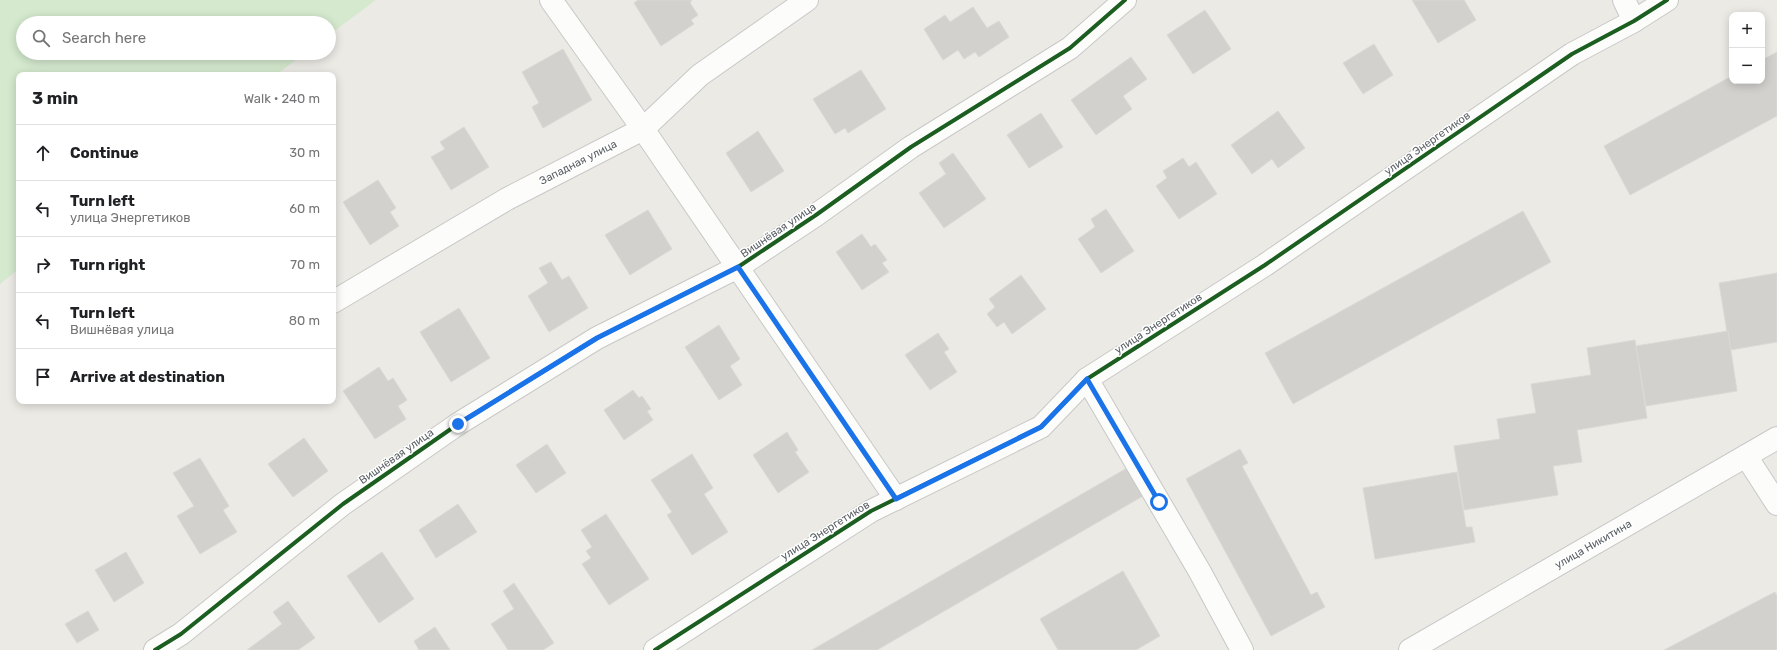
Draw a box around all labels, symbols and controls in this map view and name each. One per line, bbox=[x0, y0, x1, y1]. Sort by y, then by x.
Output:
map controls bbox=[1729, 12, 1765, 84]
button: + bbox=[1729, 12, 1765, 48]
search box bbox=[16, 16, 336, 60]
icon: search bbox=[30, 27, 52, 49]
text: Search here bbox=[62, 29, 146, 47]
button: − bbox=[1729, 48, 1765, 84]
text: 3 min bbox=[32, 88, 78, 108]
text: Walk · 240 m bbox=[244, 91, 320, 106]
street label: улица Энергетиков bbox=[1382, 109, 1473, 178]
street label: Западная улица bbox=[537, 137, 619, 188]
icon: ahead bbox=[32, 142, 54, 164]
text: Continue bbox=[70, 144, 139, 162]
text: 30 m bbox=[289, 145, 320, 160]
text: Turn left bbox=[70, 192, 135, 210]
icon: left bbox=[32, 198, 54, 220]
street label: Вишнёвая улица bbox=[738, 200, 818, 260]
text: 60 m bbox=[289, 201, 320, 216]
text: улица Энергетиков bbox=[70, 210, 191, 225]
icon: right bbox=[32, 254, 54, 276]
text: Turn right bbox=[70, 256, 145, 274]
text: 70 m bbox=[290, 257, 320, 272]
street label: улица Энергетиков bbox=[1112, 290, 1205, 357]
text: Turn left bbox=[70, 304, 135, 322]
icon: left bbox=[32, 310, 54, 332]
text: 80 m bbox=[289, 313, 320, 328]
text: Вишнёвая улица bbox=[70, 322, 174, 337]
icon: arrive bbox=[32, 366, 54, 388]
text: Arrive at destination bbox=[70, 368, 225, 386]
route end bbox=[449, 415, 467, 433]
street label: Вишнёвая улица bbox=[356, 426, 436, 487]
route start bbox=[1150, 493, 1168, 511]
street label: улица Энергетиков bbox=[779, 498, 872, 563]
street label: улица Никитина bbox=[1553, 517, 1634, 572]

